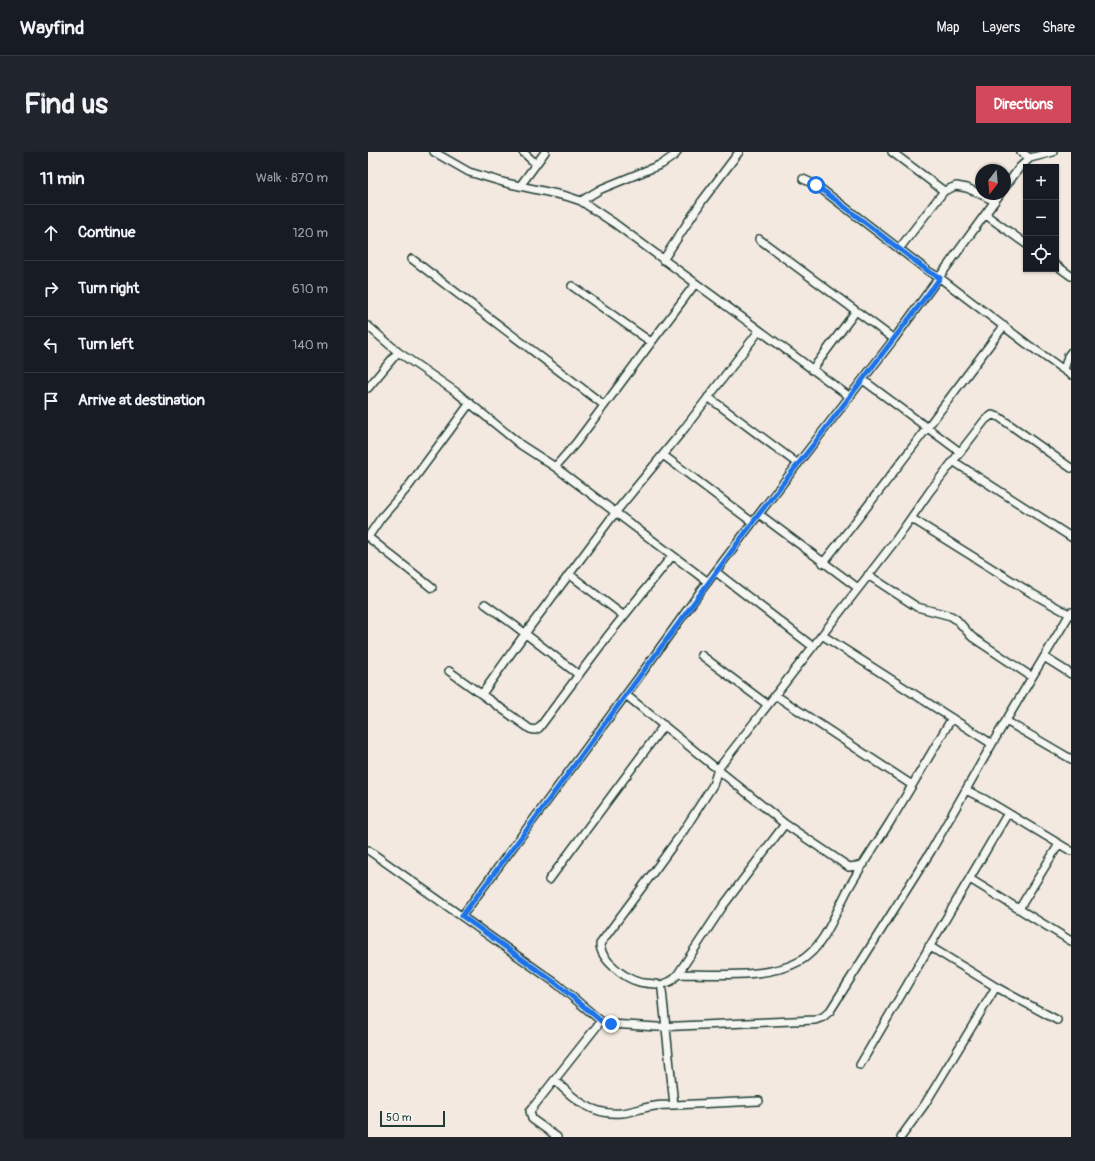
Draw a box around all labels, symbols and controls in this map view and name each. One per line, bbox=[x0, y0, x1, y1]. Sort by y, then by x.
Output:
text: Wayfind bbox=[20, 16, 84, 40]
text: Map bbox=[937, 19, 960, 36]
text: Layers bbox=[982, 19, 1020, 36]
text: Share bbox=[1042, 19, 1075, 36]
button: Directions bbox=[976, 86, 1071, 123]
text: Find us bbox=[24, 87, 108, 122]
north arrow bbox=[975, 164, 1011, 200]
map controls bbox=[1023, 164, 1059, 272]
button: + bbox=[1023, 164, 1059, 200]
text: 11 min bbox=[40, 168, 85, 189]
text: Walk · 870 m bbox=[256, 170, 328, 186]
route start bbox=[807, 176, 825, 194]
button: − bbox=[1023, 200, 1059, 236]
icon: ahead bbox=[40, 222, 62, 244]
text: Continue bbox=[78, 223, 136, 242]
text: 120 m bbox=[292, 225, 328, 241]
button: locate bbox=[1023, 236, 1059, 272]
icon: right bbox=[40, 278, 62, 300]
text: Turn right bbox=[78, 279, 139, 298]
text: 610 m bbox=[292, 281, 328, 297]
icon: left bbox=[40, 334, 62, 356]
text: Turn left bbox=[78, 335, 134, 354]
text: 140 m bbox=[292, 337, 328, 353]
icon: arrive bbox=[40, 390, 62, 412]
text: Arrive at destination bbox=[78, 391, 205, 410]
route end bbox=[602, 1015, 620, 1033]
scale bar bbox=[380, 1109, 445, 1128]
text: 50 m bbox=[386, 1111, 412, 1124]

